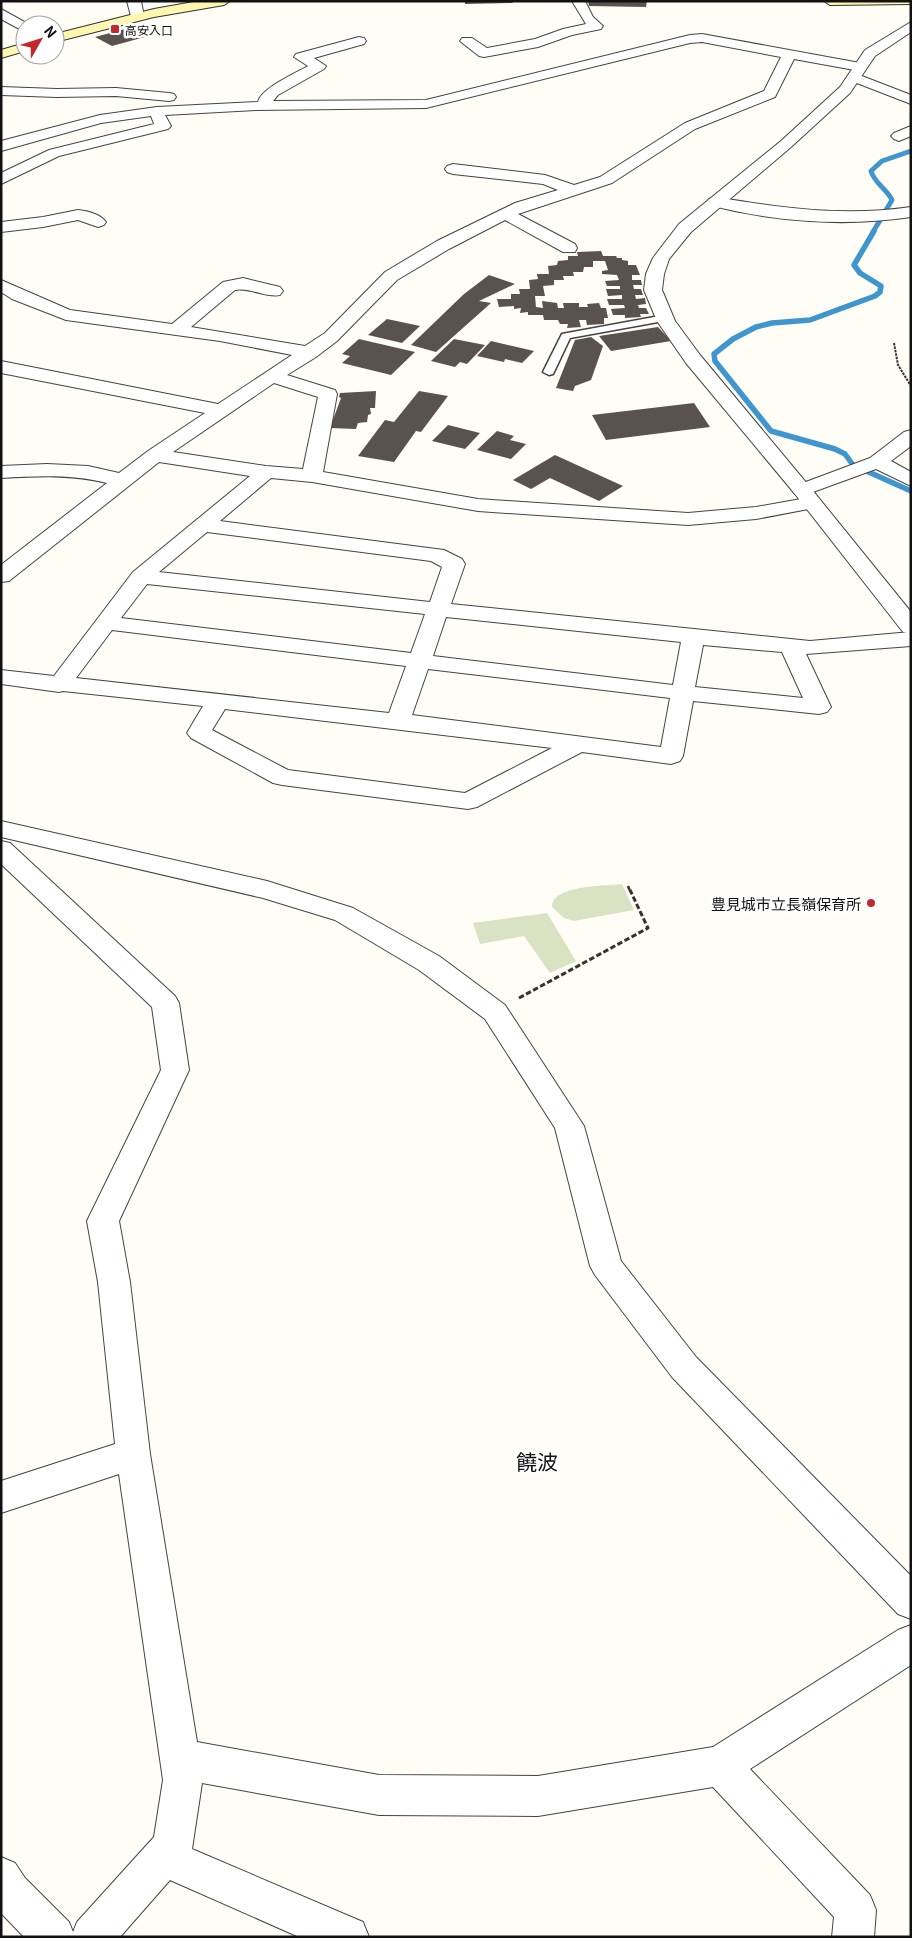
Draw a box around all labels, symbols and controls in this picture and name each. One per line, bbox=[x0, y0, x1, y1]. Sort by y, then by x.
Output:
north arrow bbox=[15, 15, 65, 65]
text: N bbox=[40, 21, 62, 42]
place label: 高安入口 bbox=[125, 21, 173, 38]
marker: 高安入口 bbox=[109, 23, 121, 35]
place label: 豊見城市立長嶺保育所 bbox=[711, 893, 861, 914]
marker: 豊見城市立長嶺保育所 bbox=[865, 897, 877, 909]
district label: 饒波 bbox=[516, 1446, 558, 1476]

